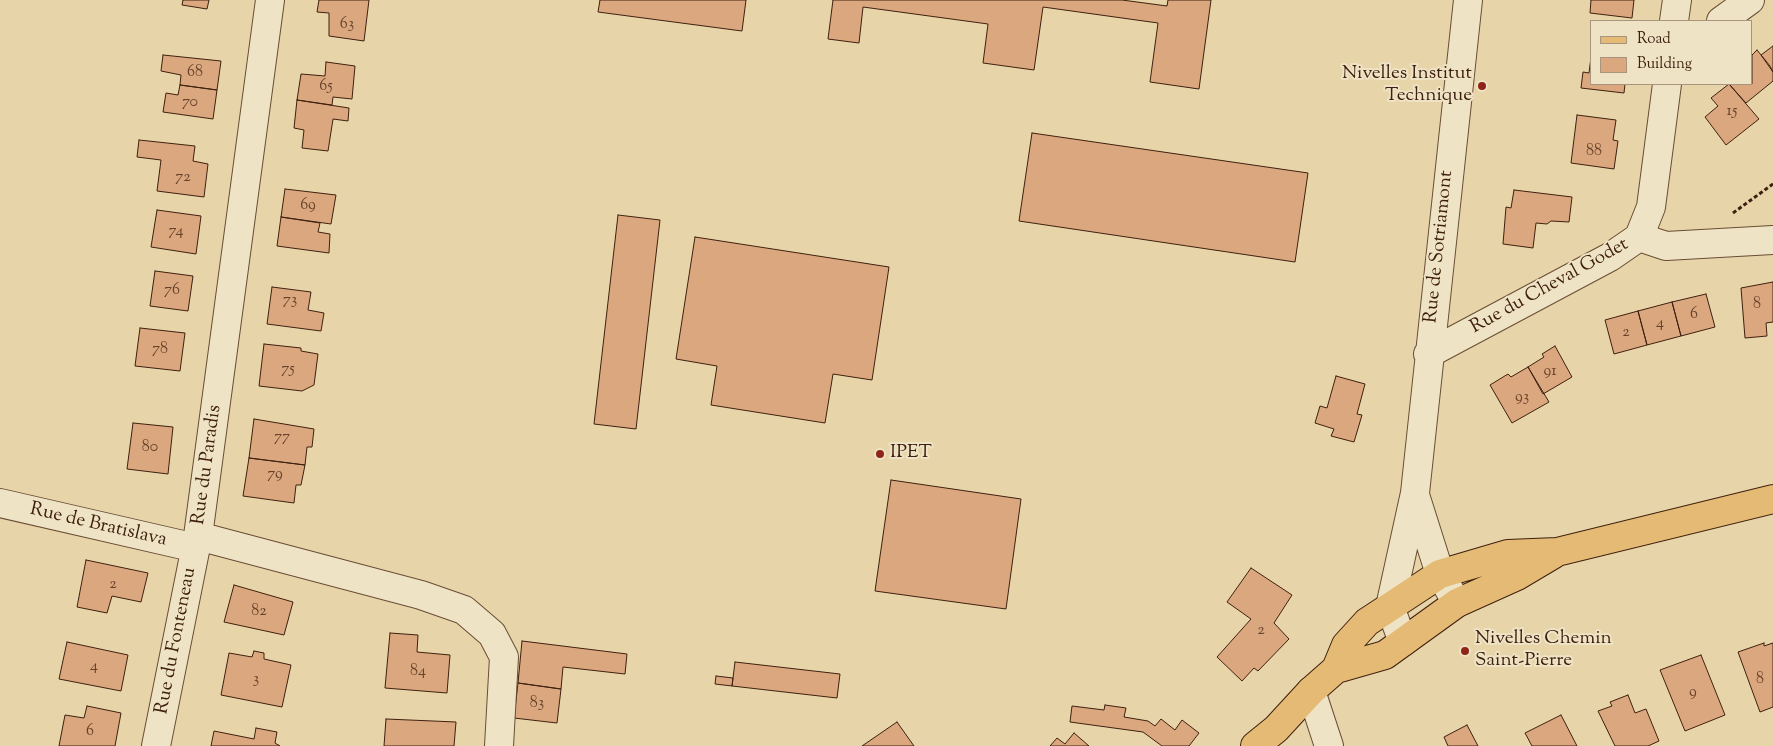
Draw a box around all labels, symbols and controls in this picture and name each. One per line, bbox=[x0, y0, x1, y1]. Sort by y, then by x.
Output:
house number: 63 bbox=[340, 15, 354, 35]
legend bbox=[1590, 20, 1753, 85]
text: Road bbox=[1637, 29, 1671, 50]
text: Building bbox=[1637, 54, 1692, 75]
house number: 68 bbox=[187, 63, 203, 83]
place label: Nivelles Institut Technique bbox=[1342, 64, 1472, 108]
house number: 65 bbox=[319, 77, 333, 97]
marker: Nivelles Institut Technique bbox=[1476, 80, 1488, 92]
house number: 70 bbox=[182, 93, 198, 113]
house number: 15 bbox=[1727, 102, 1737, 122]
house number: 88 bbox=[1586, 142, 1602, 162]
house number: 72 bbox=[175, 168, 191, 188]
street label: Rue de Sotriamont bbox=[1421, 170, 1459, 324]
house number: 69 bbox=[300, 196, 316, 216]
house number: 74 bbox=[169, 222, 183, 242]
street label: Rue du Cheval Godet bbox=[1467, 234, 1633, 340]
house number: 76 bbox=[164, 281, 180, 301]
house number: 73 bbox=[283, 291, 297, 311]
house number: 8 bbox=[1753, 295, 1761, 315]
house number: 6 bbox=[1690, 305, 1698, 325]
house number: 4 bbox=[1656, 314, 1664, 334]
house number: 2 bbox=[1622, 323, 1630, 343]
house number: 78 bbox=[152, 340, 168, 360]
house number: 75 bbox=[281, 360, 295, 380]
house number: 91 bbox=[1543, 362, 1557, 382]
house number: 93 bbox=[1515, 388, 1529, 408]
street label: Rue du Paradis bbox=[188, 404, 228, 526]
house number: 77 bbox=[274, 428, 290, 448]
house number: 80 bbox=[142, 438, 158, 458]
place label: IPET bbox=[890, 443, 932, 465]
marker: IPET bbox=[874, 448, 886, 460]
house number: 79 bbox=[267, 465, 283, 485]
street label: Rue de Bratislava bbox=[27, 499, 169, 553]
street label: Rue du Fonteneau bbox=[152, 566, 202, 716]
house number: 2 bbox=[109, 575, 117, 595]
house number: 82 bbox=[251, 602, 267, 622]
house number: 2 bbox=[1257, 621, 1265, 641]
place label: Nivelles Chemin Saint-Pierre bbox=[1475, 629, 1612, 673]
marker: Nivelles Chemin Saint-Pierre bbox=[1459, 645, 1471, 657]
house number: 4 bbox=[90, 657, 98, 677]
house number: 84 bbox=[410, 662, 426, 682]
house number: 3 bbox=[253, 670, 259, 690]
house number: 8 bbox=[1756, 670, 1764, 690]
house number: 9 bbox=[1689, 683, 1697, 703]
house number: 83 bbox=[530, 694, 544, 714]
house number: 6 bbox=[86, 722, 94, 742]

